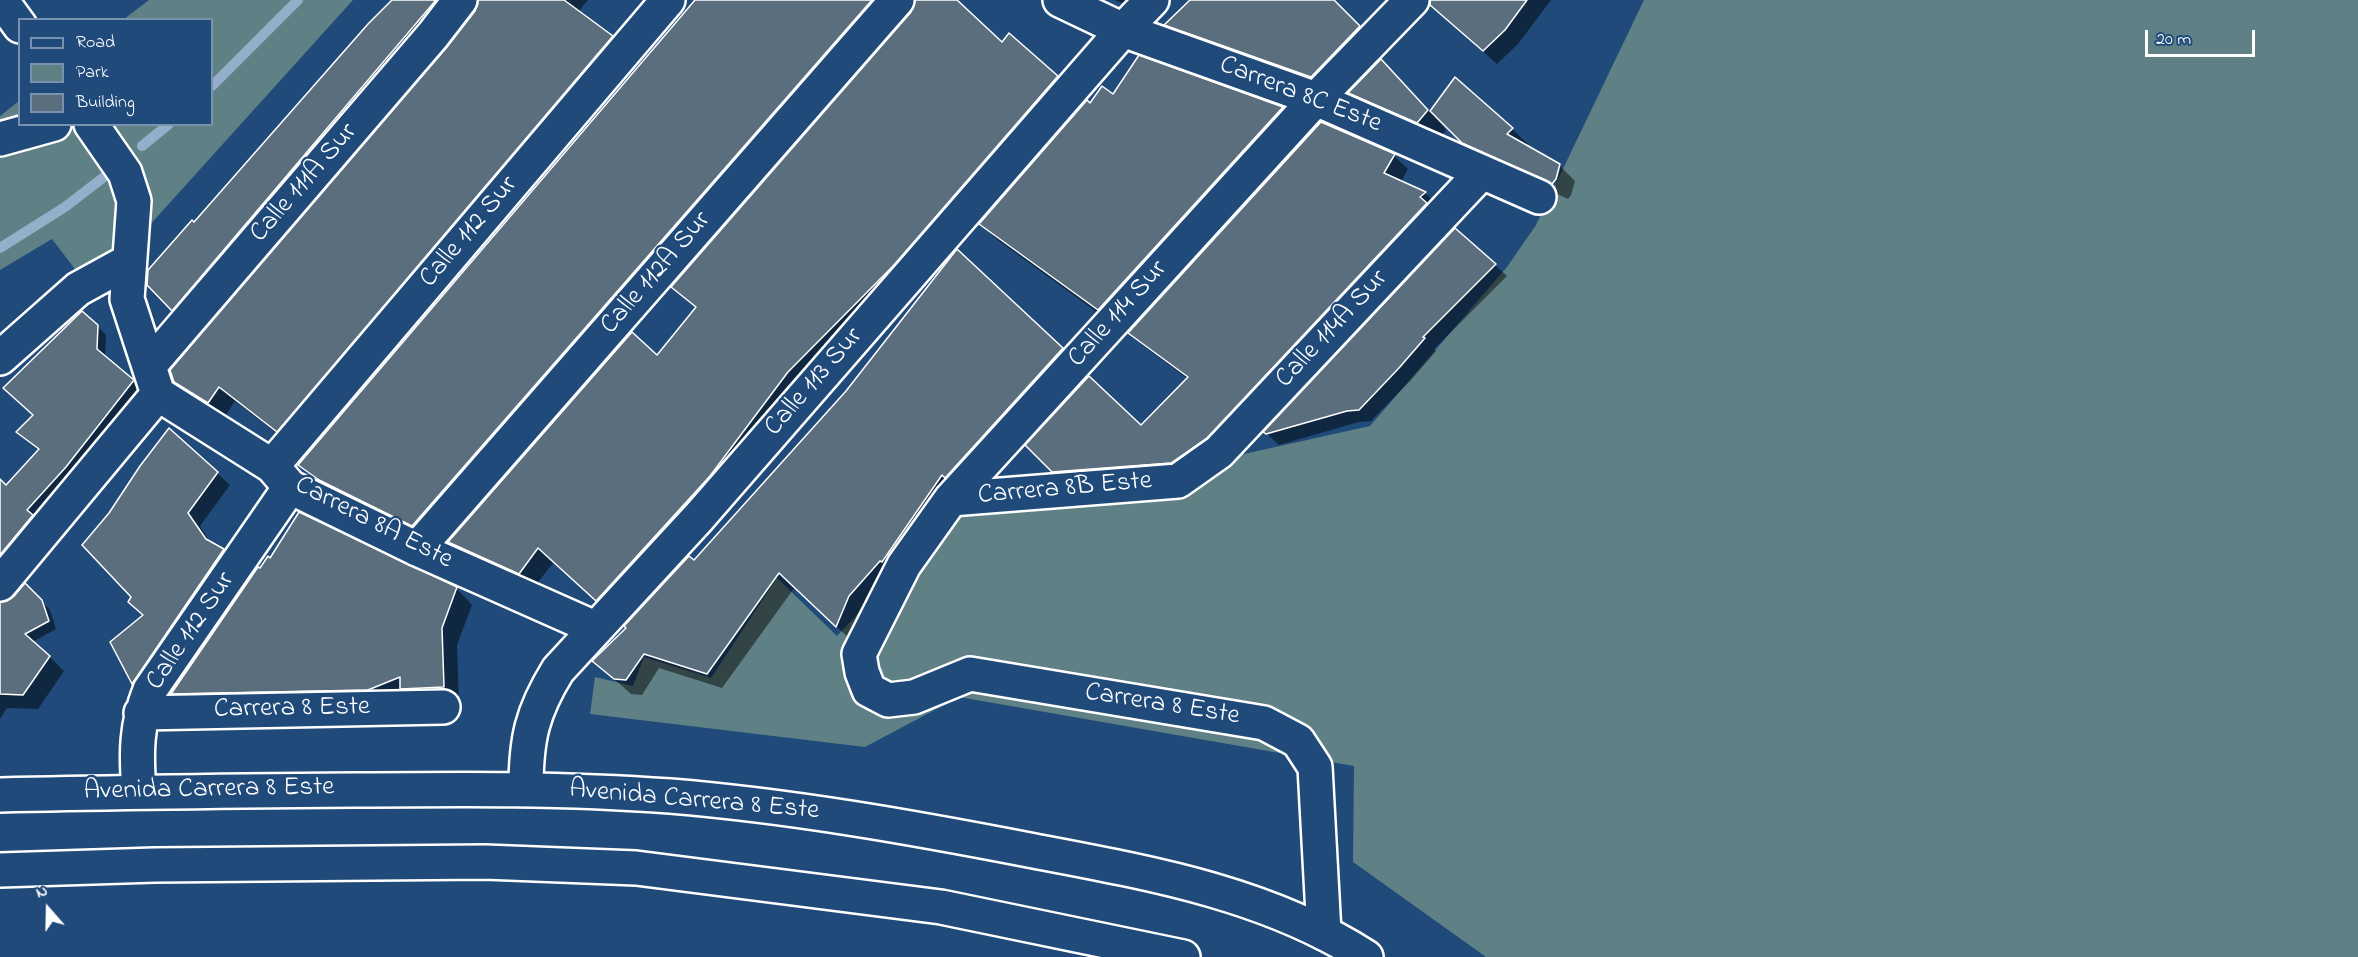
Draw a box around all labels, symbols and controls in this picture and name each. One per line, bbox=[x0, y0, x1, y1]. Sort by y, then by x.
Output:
legend bbox=[18, 18, 213, 126]
scale bar bbox=[2148, 18, 2258, 56]
text: 20 m bbox=[2156, 27, 2191, 53]
text: Road bbox=[76, 30, 115, 56]
street label: Carrera 8C Este bbox=[1214, 50, 1386, 142]
text: Park bbox=[76, 60, 109, 86]
text: Building bbox=[76, 90, 135, 116]
street label: Calle 111A Sur bbox=[244, 118, 366, 250]
street label: Calle 112 Sur bbox=[414, 171, 526, 295]
street label: Calle 112A Sur bbox=[595, 206, 719, 342]
street label: Calle 114 Sur bbox=[1062, 255, 1176, 375]
street label: Calle 114A Sur bbox=[1270, 264, 1396, 396]
street label: Calle 113 Sur bbox=[759, 322, 871, 444]
street label: Carrera 8B Este bbox=[977, 466, 1153, 514]
street label: Carrera 8A Este bbox=[289, 470, 457, 578]
street label: Calle 112 Sur bbox=[141, 567, 243, 697]
street label: Carrera 8 Este bbox=[1082, 678, 1242, 734]
street label: Carrera 8 Este bbox=[214, 692, 370, 728]
street label: Avenida Carrera 8 Este bbox=[83, 773, 335, 809]
street label: Avenida Carrera 8 Este bbox=[568, 775, 820, 829]
north arrow bbox=[18, 879, 78, 939]
text: N bbox=[33, 879, 51, 905]

